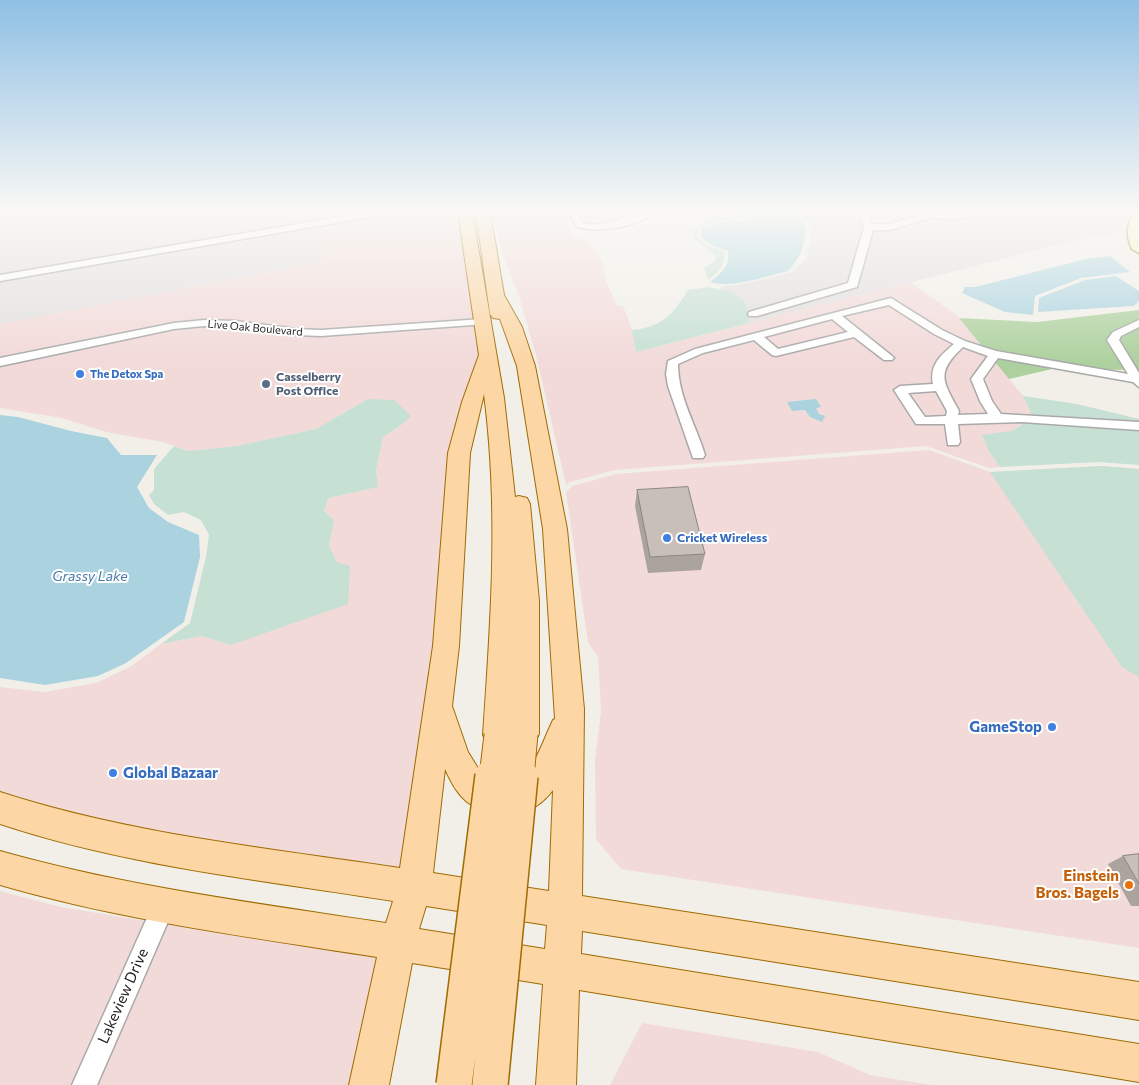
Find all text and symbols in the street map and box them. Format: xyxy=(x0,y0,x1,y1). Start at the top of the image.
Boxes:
street label: Live Oak Boulevard xyxy=(207,317,303,339)
place label: The Detox Spa xyxy=(90,367,163,381)
marker: The Detox Spa xyxy=(74,368,86,380)
place label: Casselberry Post Office xyxy=(276,370,341,398)
marker: Casselberry Post Office xyxy=(260,378,272,390)
place label: Cricket Wireless xyxy=(677,531,767,545)
marker: Cricket Wireless xyxy=(661,532,673,544)
water label: Grassy Lake xyxy=(52,568,128,584)
place label: GameStop xyxy=(969,718,1042,736)
marker: GameStop xyxy=(1046,721,1058,733)
place label: Global Bazaar xyxy=(123,764,218,782)
marker: Global Bazaar xyxy=(107,767,119,779)
place label: Einstein Bros. Bagels xyxy=(1036,867,1119,902)
marker: Einstein Bros. Bagels xyxy=(1123,879,1135,891)
street label: Lakeview Drive xyxy=(94,946,152,1046)

